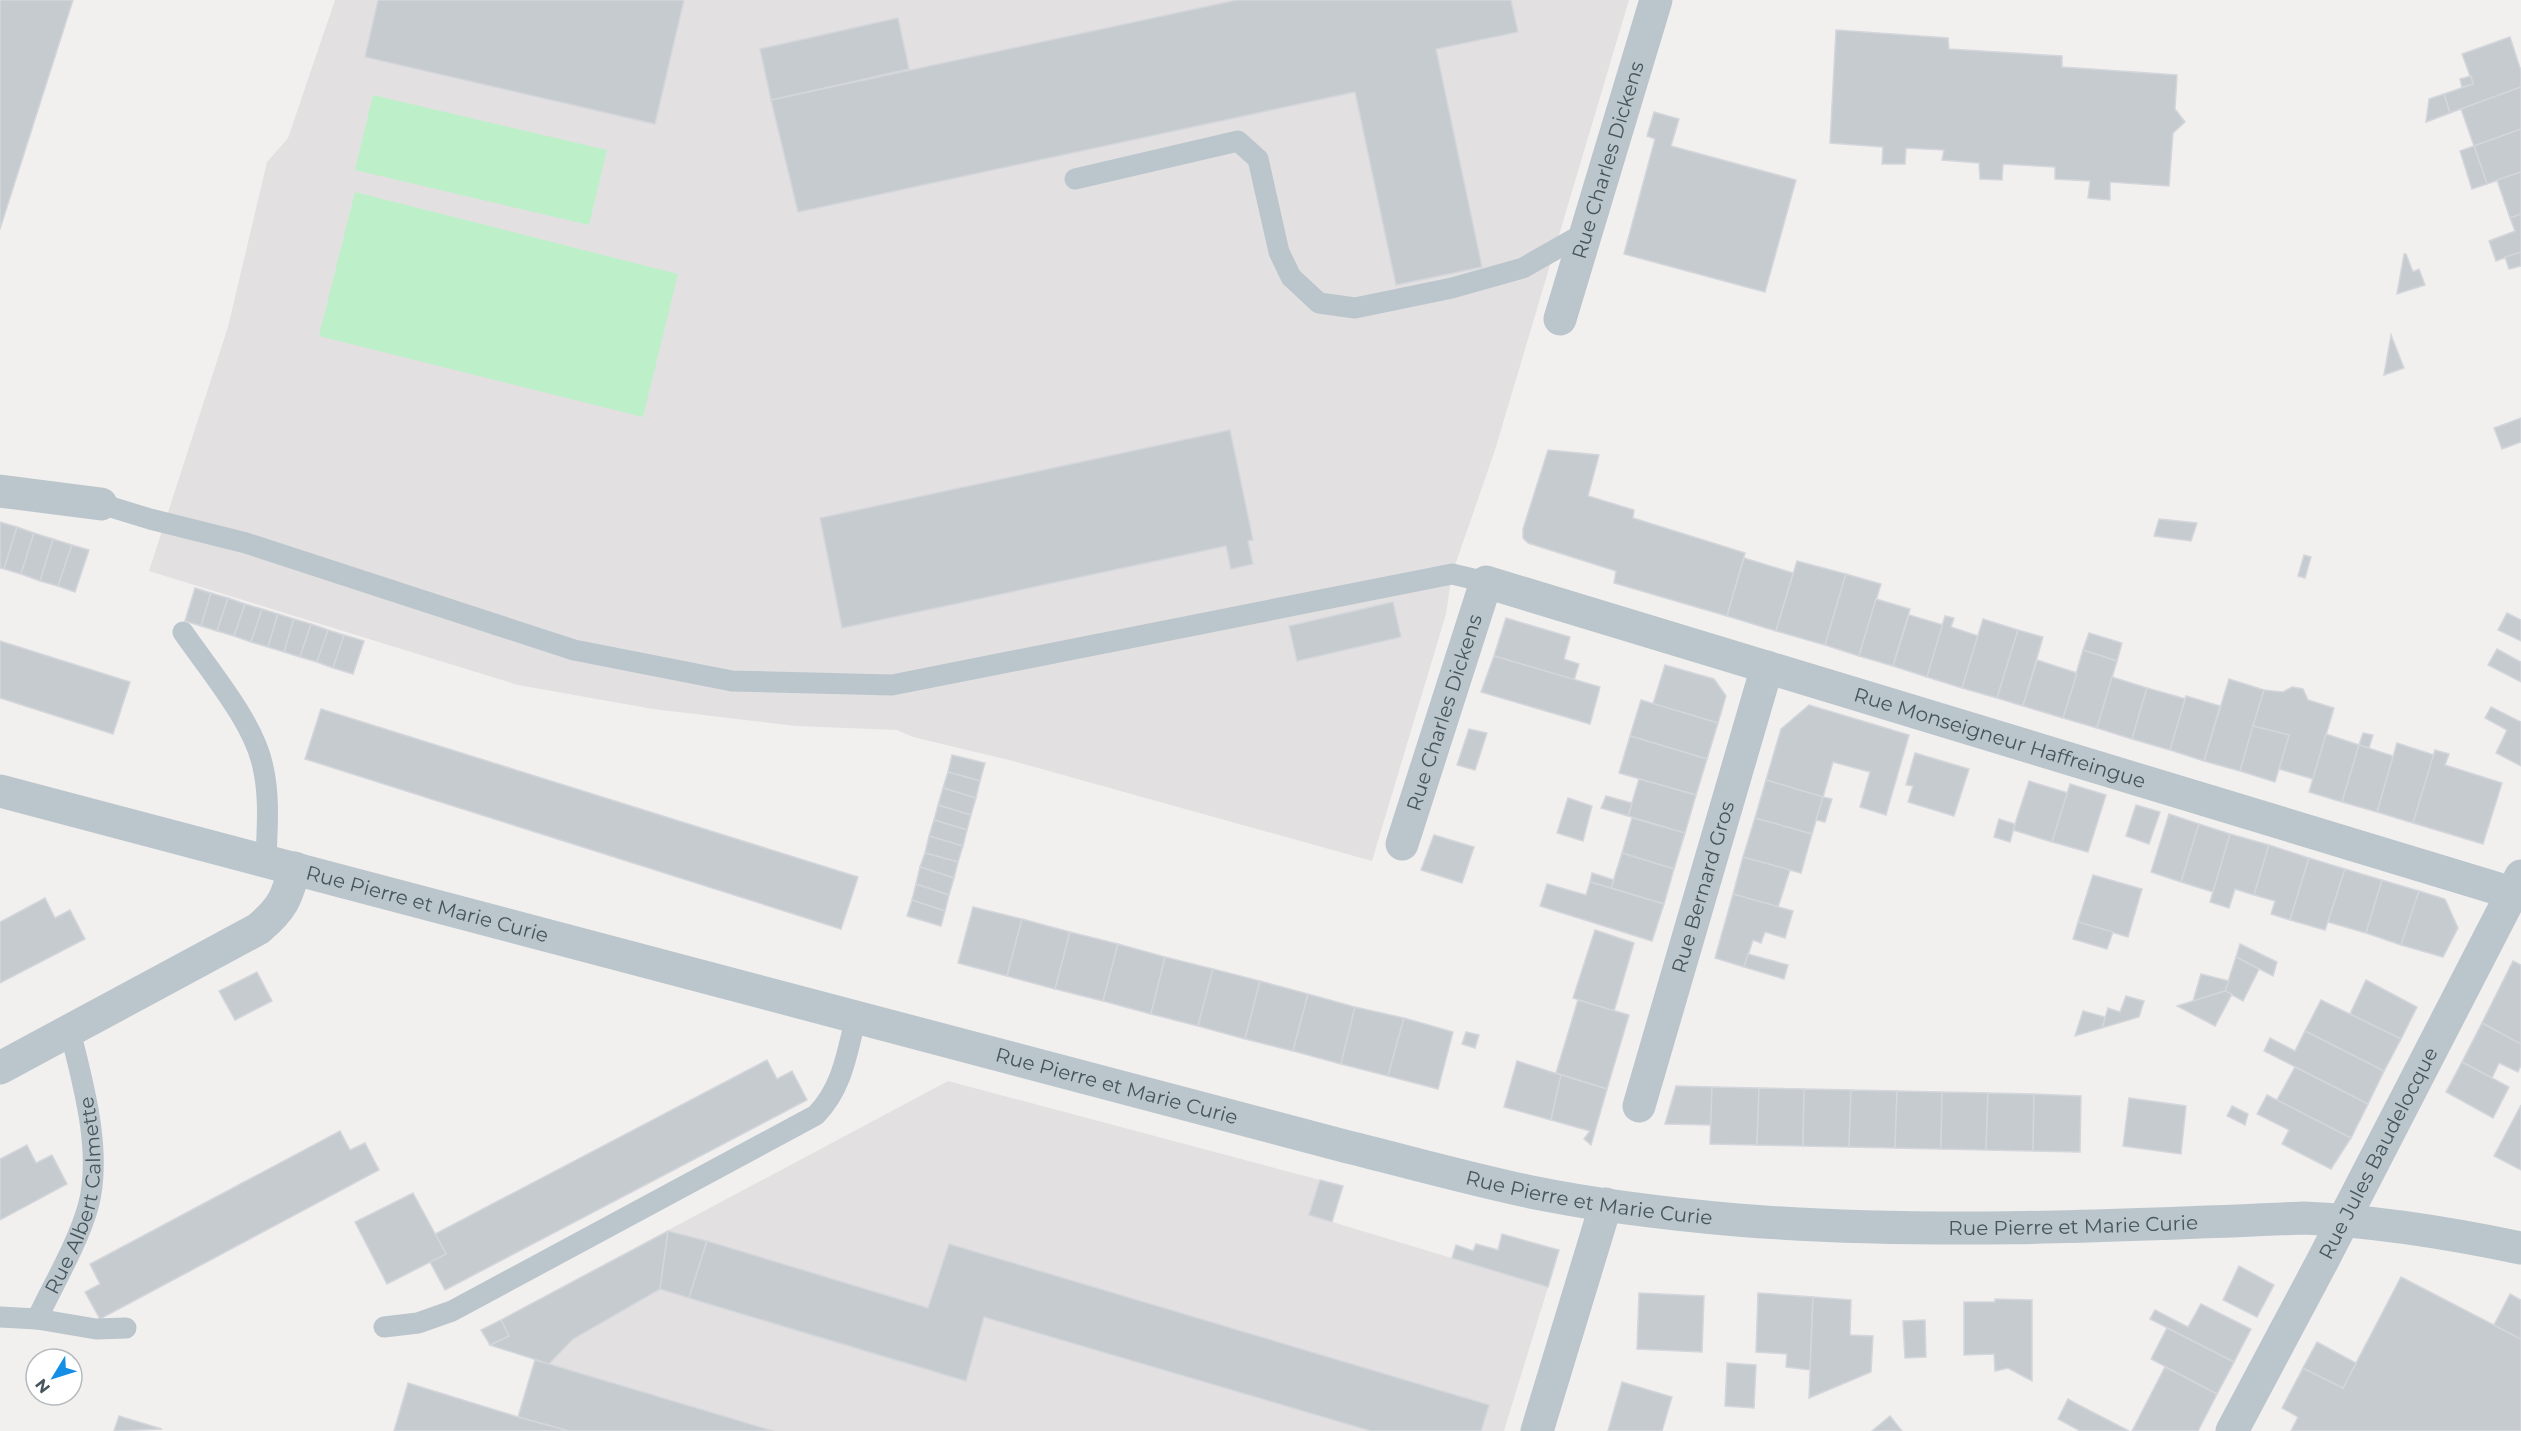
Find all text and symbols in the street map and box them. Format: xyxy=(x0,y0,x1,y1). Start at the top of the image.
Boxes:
street label: Rue Charles Dickens xyxy=(1567,58,1649,262)
street label: Rue Charles Dickens xyxy=(1401,611,1487,814)
street label: Rue Monseigneur Haffreingue xyxy=(1851,682,2148,793)
street label: Rue Bernard Gros xyxy=(1666,798,1739,976)
street label: Rue Pierre et Marie Curie xyxy=(304,860,551,947)
street label: Rue Pierre et Marie Curie xyxy=(993,1042,1241,1129)
street label: Rue Jules Baudelocque xyxy=(2314,1043,2443,1263)
street label: Rue Albert Calmette xyxy=(40,1095,105,1298)
street label: Rue Pierre et Marie Curie xyxy=(1463,1165,1714,1230)
street label: Rue Pierre et Marie Curie xyxy=(1948,1210,2198,1240)
north arrow xyxy=(24,1347,84,1407)
text: N xyxy=(31,1375,54,1397)

